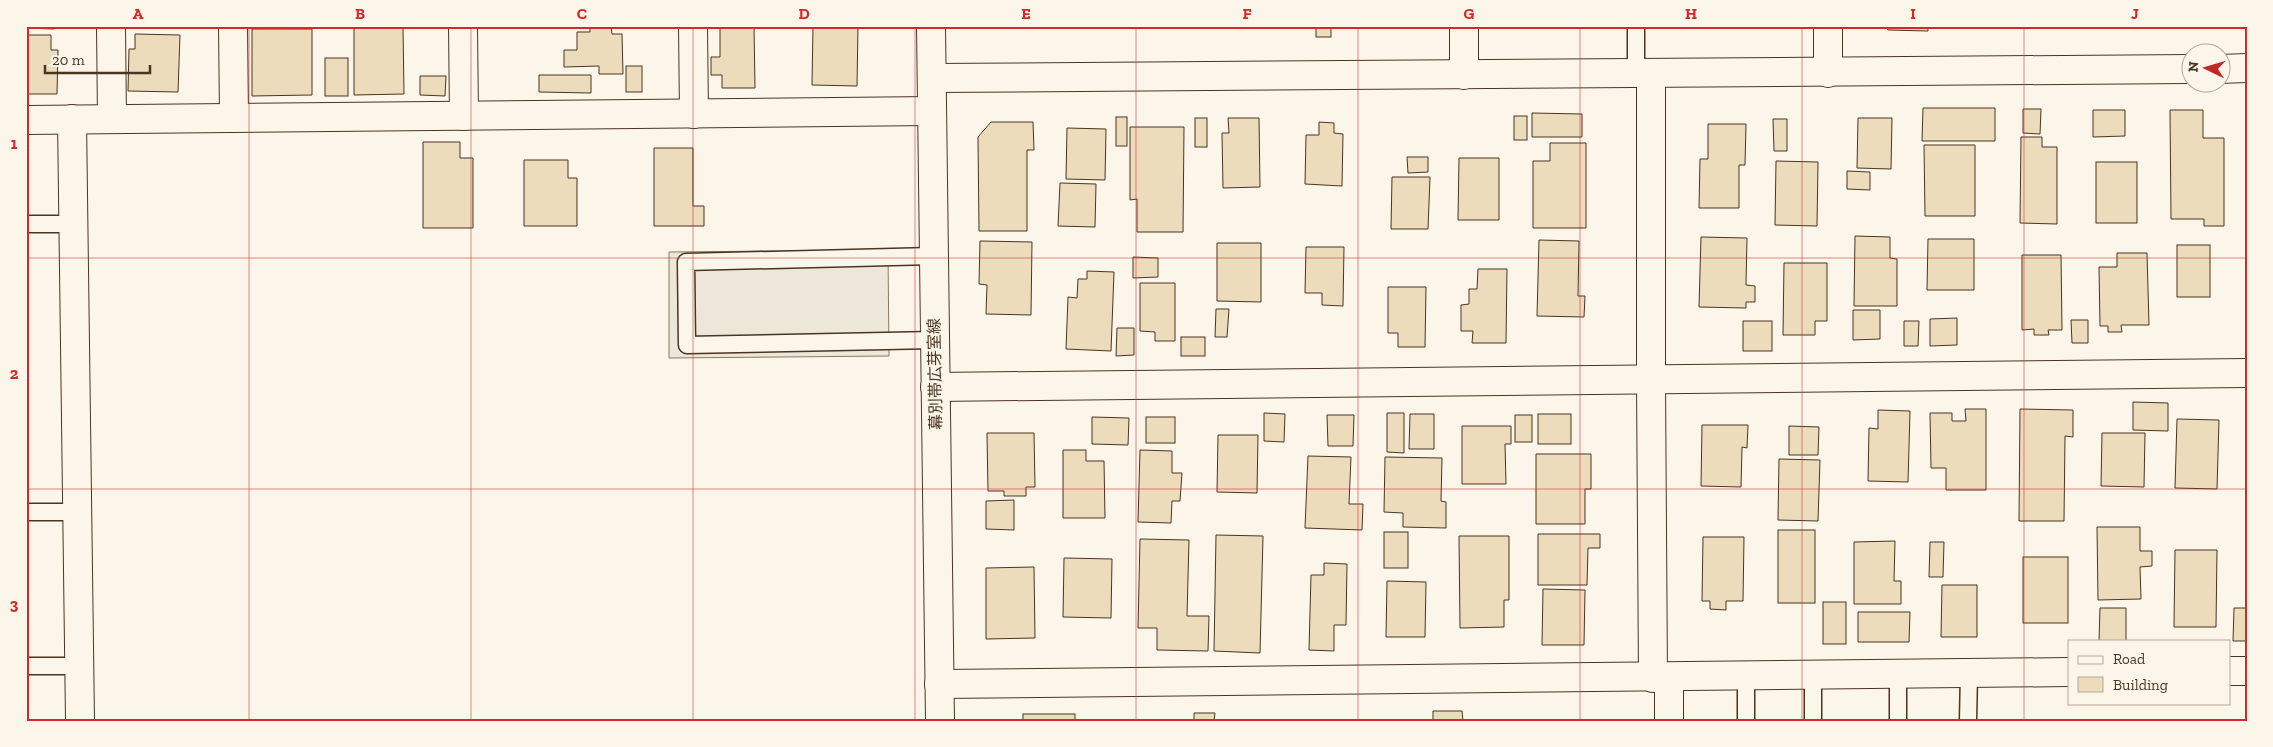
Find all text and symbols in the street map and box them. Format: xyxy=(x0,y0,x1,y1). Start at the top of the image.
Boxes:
text: A xyxy=(133,4,144,23)
text: B xyxy=(355,4,365,23)
text: C xyxy=(577,4,587,23)
text: D xyxy=(798,4,810,23)
text: E xyxy=(1021,4,1031,23)
text: F xyxy=(1242,4,1252,23)
text: G xyxy=(1464,4,1475,23)
text: H xyxy=(1685,4,1697,23)
text: I xyxy=(1910,4,1916,23)
text: J xyxy=(2131,4,2139,23)
scale bar xyxy=(45,42,150,74)
north arrow xyxy=(2180,42,2230,92)
text: 20 m xyxy=(52,51,85,69)
text: N xyxy=(2185,61,2203,73)
text: 1 xyxy=(11,134,18,153)
street label: 幕別帯広芽室線 xyxy=(925,318,945,430)
text: 2 xyxy=(10,364,19,383)
text: 3 xyxy=(10,595,19,614)
legend xyxy=(2068,640,2230,704)
text: Road xyxy=(2113,650,2146,668)
text: Building xyxy=(2113,676,2168,694)

